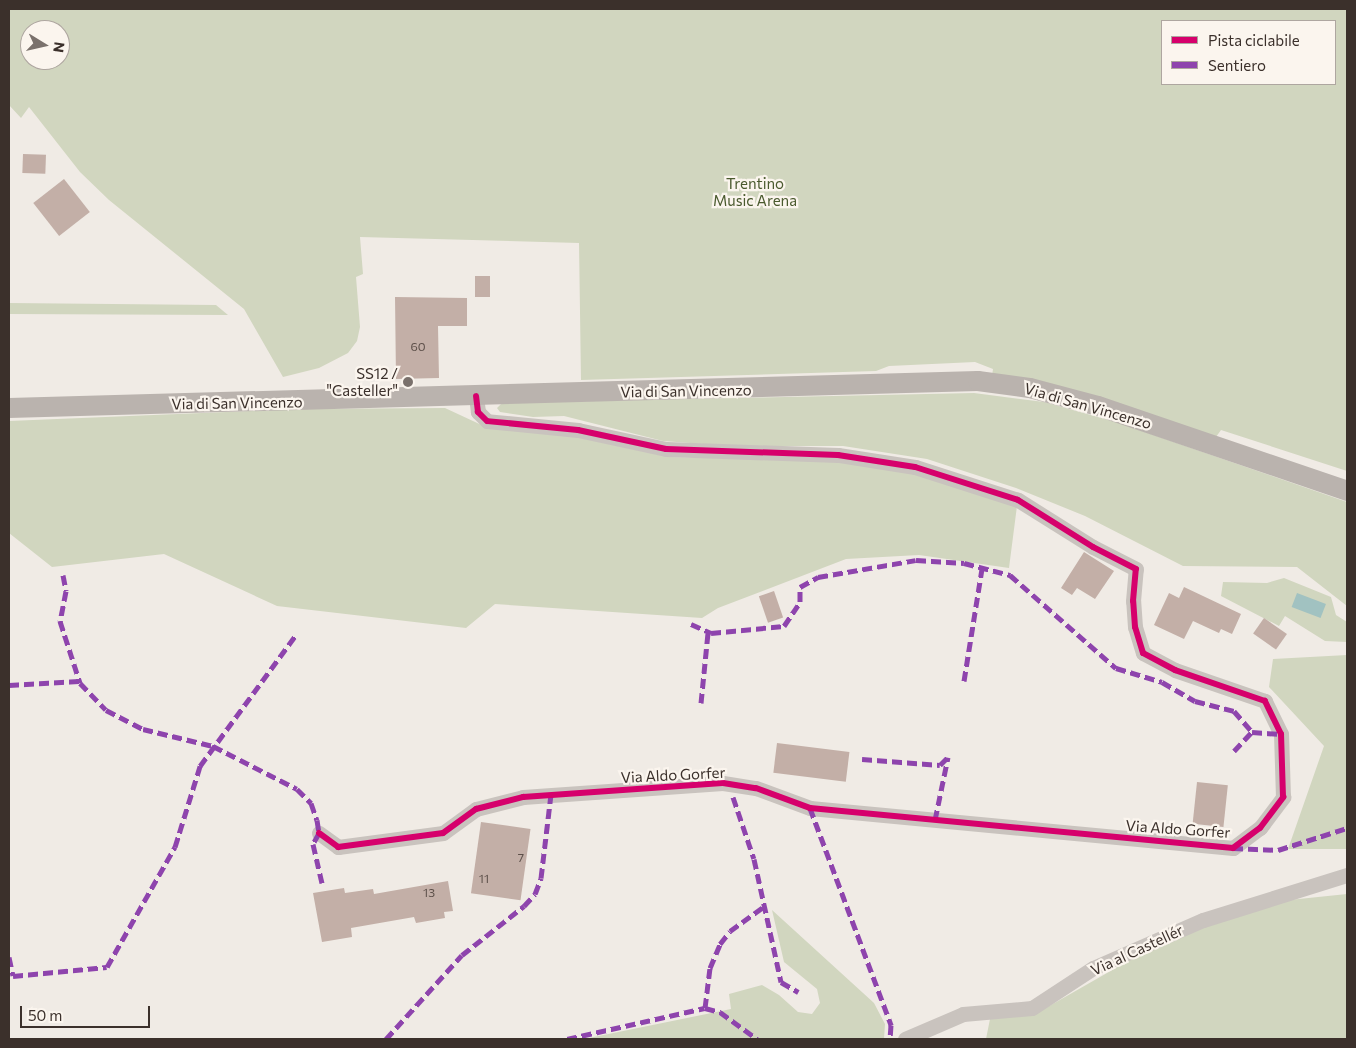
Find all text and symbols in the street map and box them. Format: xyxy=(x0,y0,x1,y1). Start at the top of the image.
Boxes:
north arrow xyxy=(20,20,70,70)
legend xyxy=(1161,20,1336,85)
text: Pista ciclabile xyxy=(1208,31,1300,49)
text: N xyxy=(50,41,69,54)
text: Sentiero xyxy=(1208,56,1266,74)
park label: Trentino Music Arena xyxy=(713,174,797,209)
house number: 60 xyxy=(410,340,426,354)
place label: SS12 / "Casteller" xyxy=(326,364,398,399)
marker: SS12 / "Casteller" xyxy=(402,376,414,388)
street label: Via di San Vincenzo xyxy=(1022,379,1154,433)
street label: Via di San Vincenzo xyxy=(620,381,752,401)
street label: Via di San Vincenzo xyxy=(171,393,303,413)
street label: Via Aldo Gorfer xyxy=(620,763,726,787)
street label: Via Aldo Gorfer xyxy=(1125,816,1231,842)
house number: 7 xyxy=(518,851,524,865)
house number: 11 xyxy=(479,872,489,886)
house number: 13 xyxy=(423,886,435,900)
street label: Via al Castellér xyxy=(1088,921,1186,979)
scale bar xyxy=(22,996,152,1028)
text: 50 m xyxy=(28,1006,62,1024)

